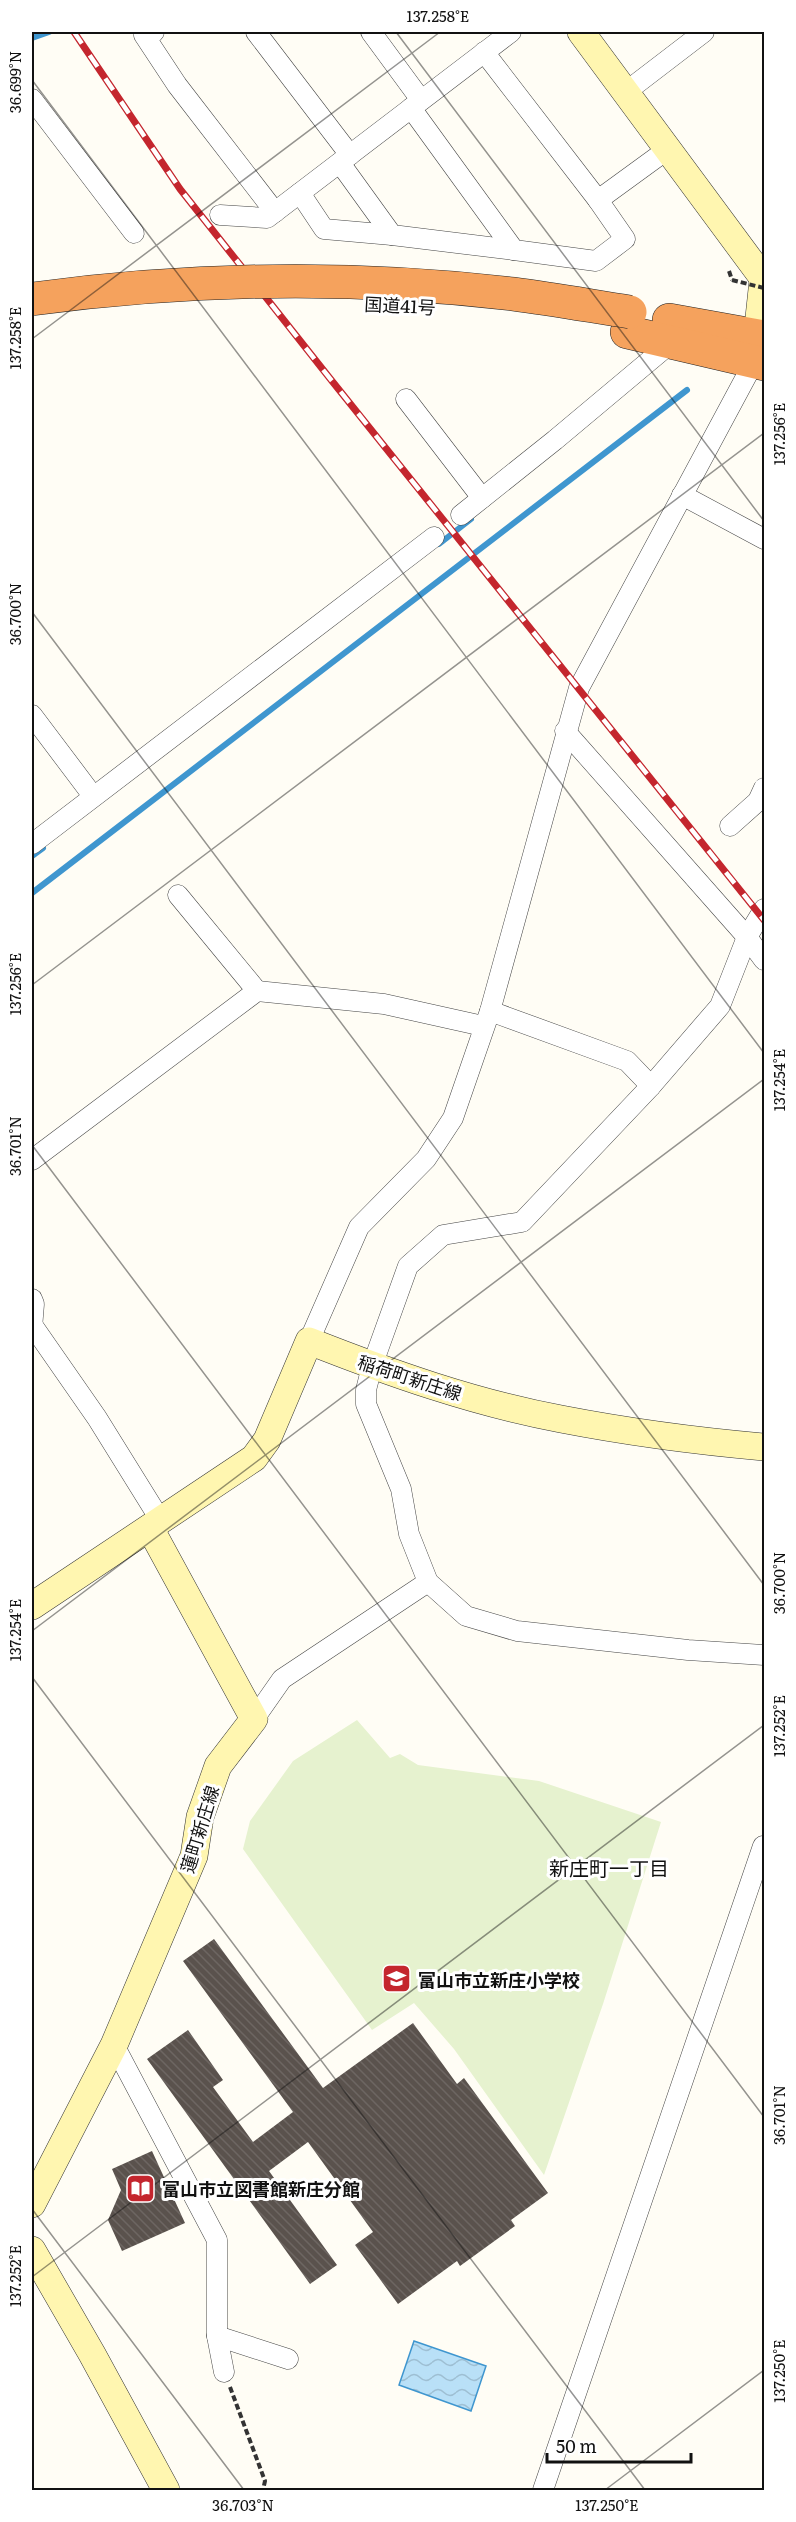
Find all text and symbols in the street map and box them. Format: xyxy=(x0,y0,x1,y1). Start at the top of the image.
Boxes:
text: 137.258°E xyxy=(407,4,469,27)
text: 36.699°N xyxy=(3,51,26,113)
street label: 国道41号 xyxy=(364,290,436,320)
text: 137.258°E xyxy=(3,307,26,369)
text: 137.256°E xyxy=(767,403,790,465)
text: 36.700°N xyxy=(3,583,26,645)
text: 137.256°E xyxy=(3,953,26,1015)
text: 137.254°E xyxy=(767,1049,790,1111)
text: 36.701°N xyxy=(3,1116,26,1176)
street label: 稲荷町新庄線 xyxy=(354,1347,466,1407)
text: 36.700°N xyxy=(767,1552,790,1614)
text: 137.254°E xyxy=(3,1599,26,1661)
text: 137.252°E xyxy=(767,1695,790,1757)
street label: 蓮町新庄線 xyxy=(173,1782,225,1876)
district label: 新庄町一丁目 xyxy=(549,1852,669,1882)
school or university icon: 富山市立新庄小学校 xyxy=(381,1963,413,1995)
place label: 富山市立新庄小学校 xyxy=(418,1966,580,1993)
text: 36.701°N xyxy=(767,2085,790,2145)
library icon: 富山市立図書館新庄分館 xyxy=(125,2172,157,2204)
place label: 富山市立図書館新庄分館 xyxy=(162,2175,360,2202)
text: 137.252°E xyxy=(3,2245,26,2307)
text: 137.250°E xyxy=(767,2339,790,2403)
scale bar xyxy=(547,2426,691,2464)
text: 50 m xyxy=(556,2432,597,2459)
text: 36.703°N xyxy=(212,2493,274,2516)
text: 137.250°E xyxy=(575,2493,639,2516)

